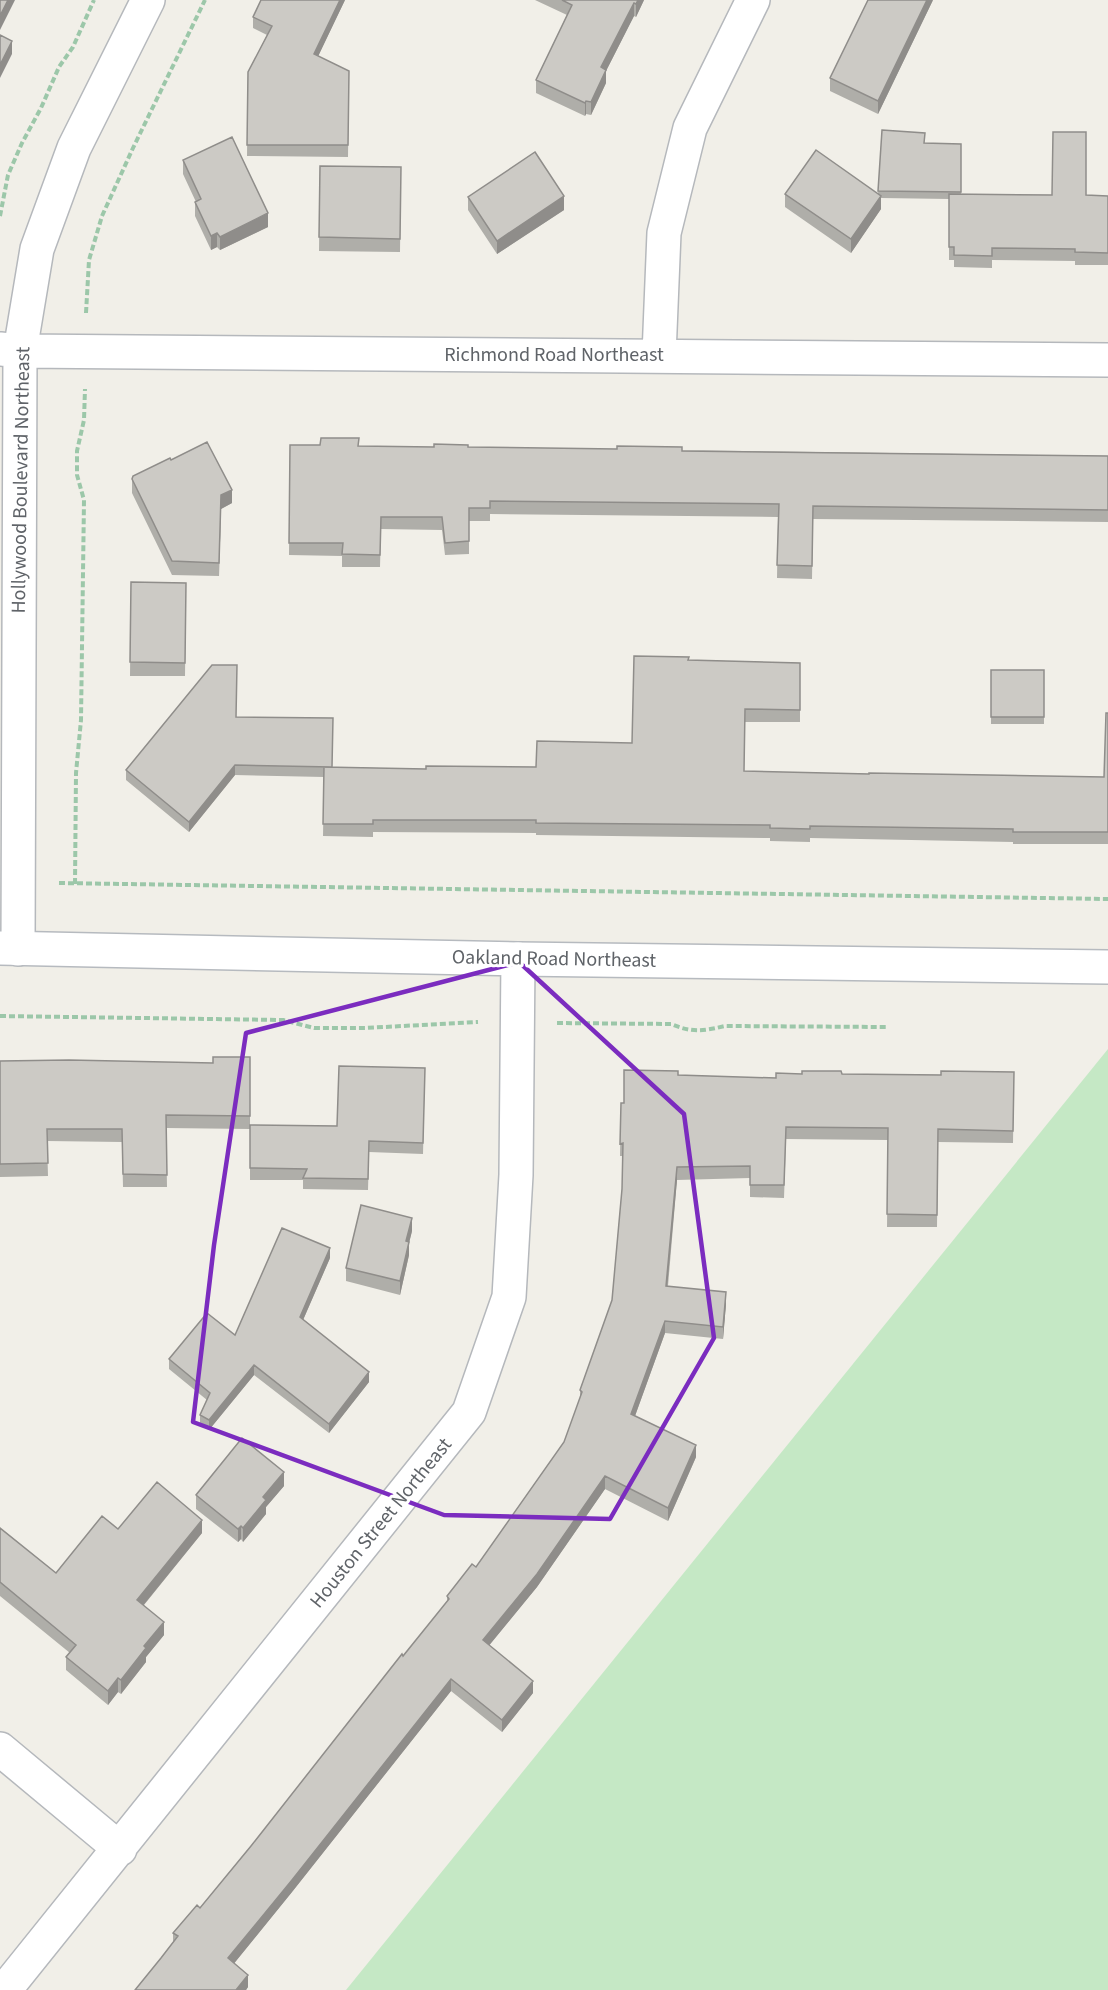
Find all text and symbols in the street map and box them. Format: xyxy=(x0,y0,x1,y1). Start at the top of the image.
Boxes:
street label: Richmond Road Northeast xyxy=(444,341,664,369)
street label: Hollywood Boulevard Northeast xyxy=(5,346,37,614)
street label: Oakland Road Northeast xyxy=(452,943,657,975)
street label: Houston Street Northeast xyxy=(303,1432,459,1614)

